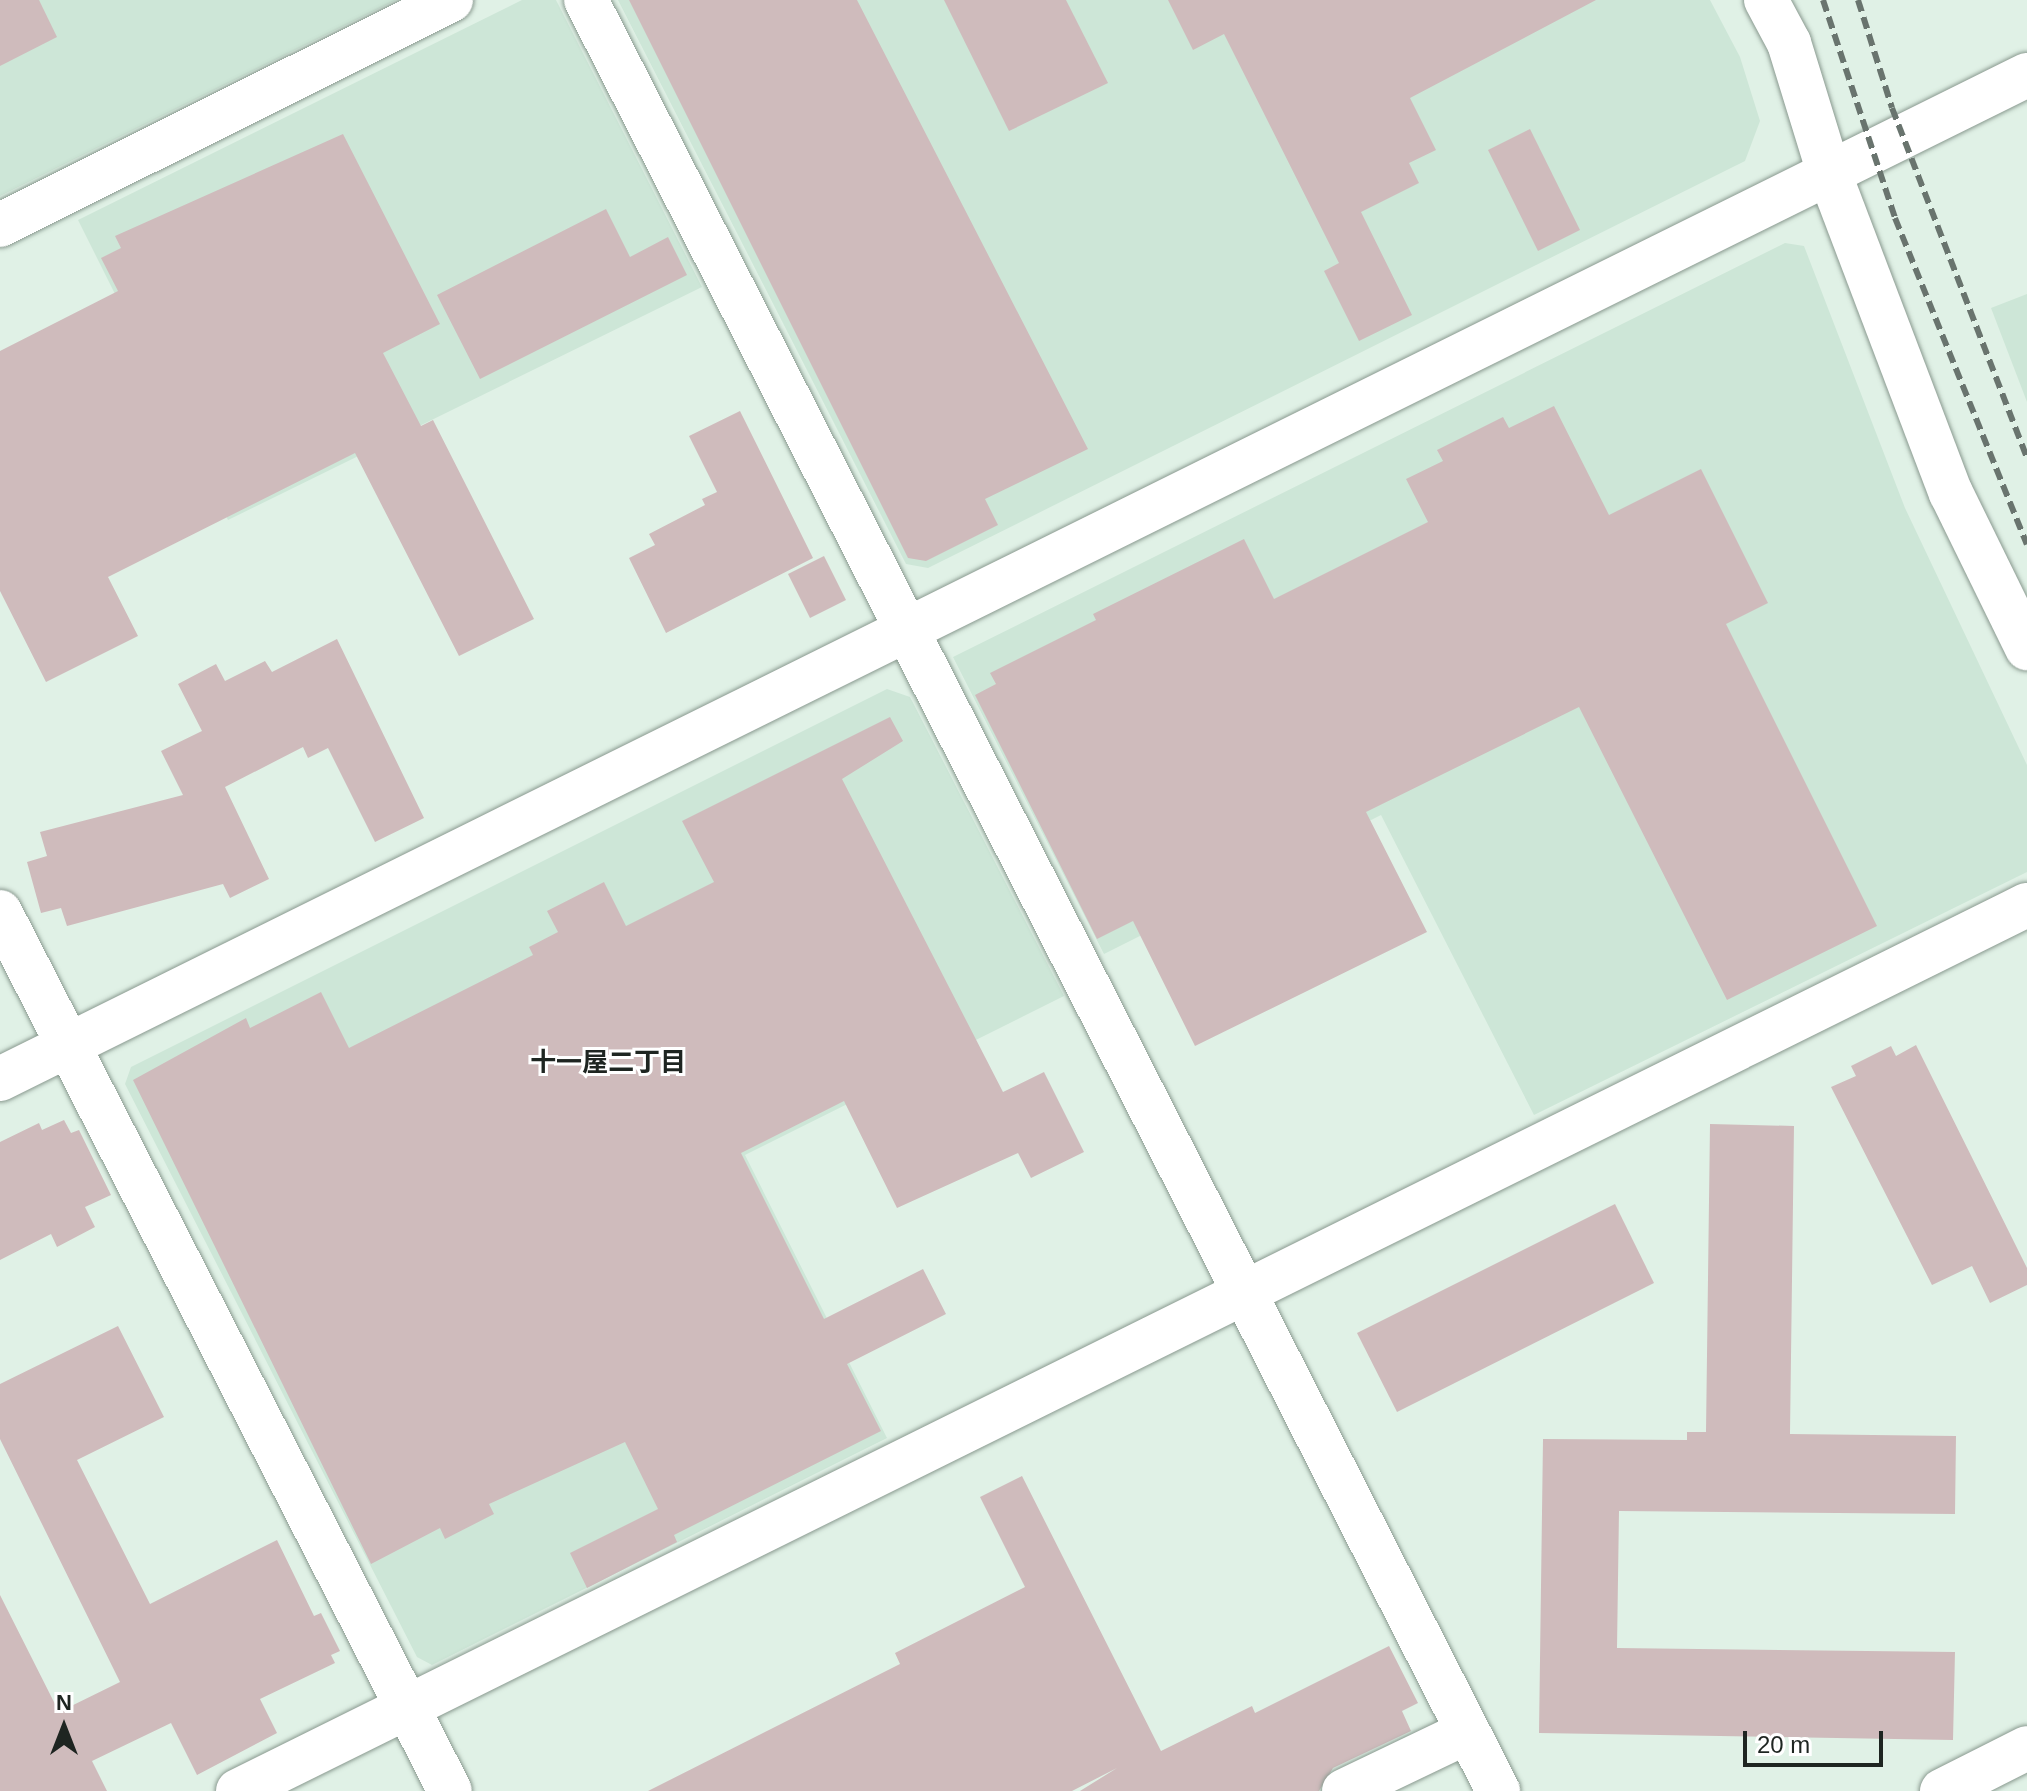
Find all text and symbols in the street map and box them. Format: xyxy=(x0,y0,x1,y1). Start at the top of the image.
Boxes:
district label: 十一屋二丁目 xyxy=(530,1047,686,1079)
north arrow xyxy=(24,1687,104,1767)
text: N xyxy=(56,1690,72,1715)
scale bar xyxy=(1747,1715,1887,1765)
text: 20 m xyxy=(1757,1731,1810,1758)

